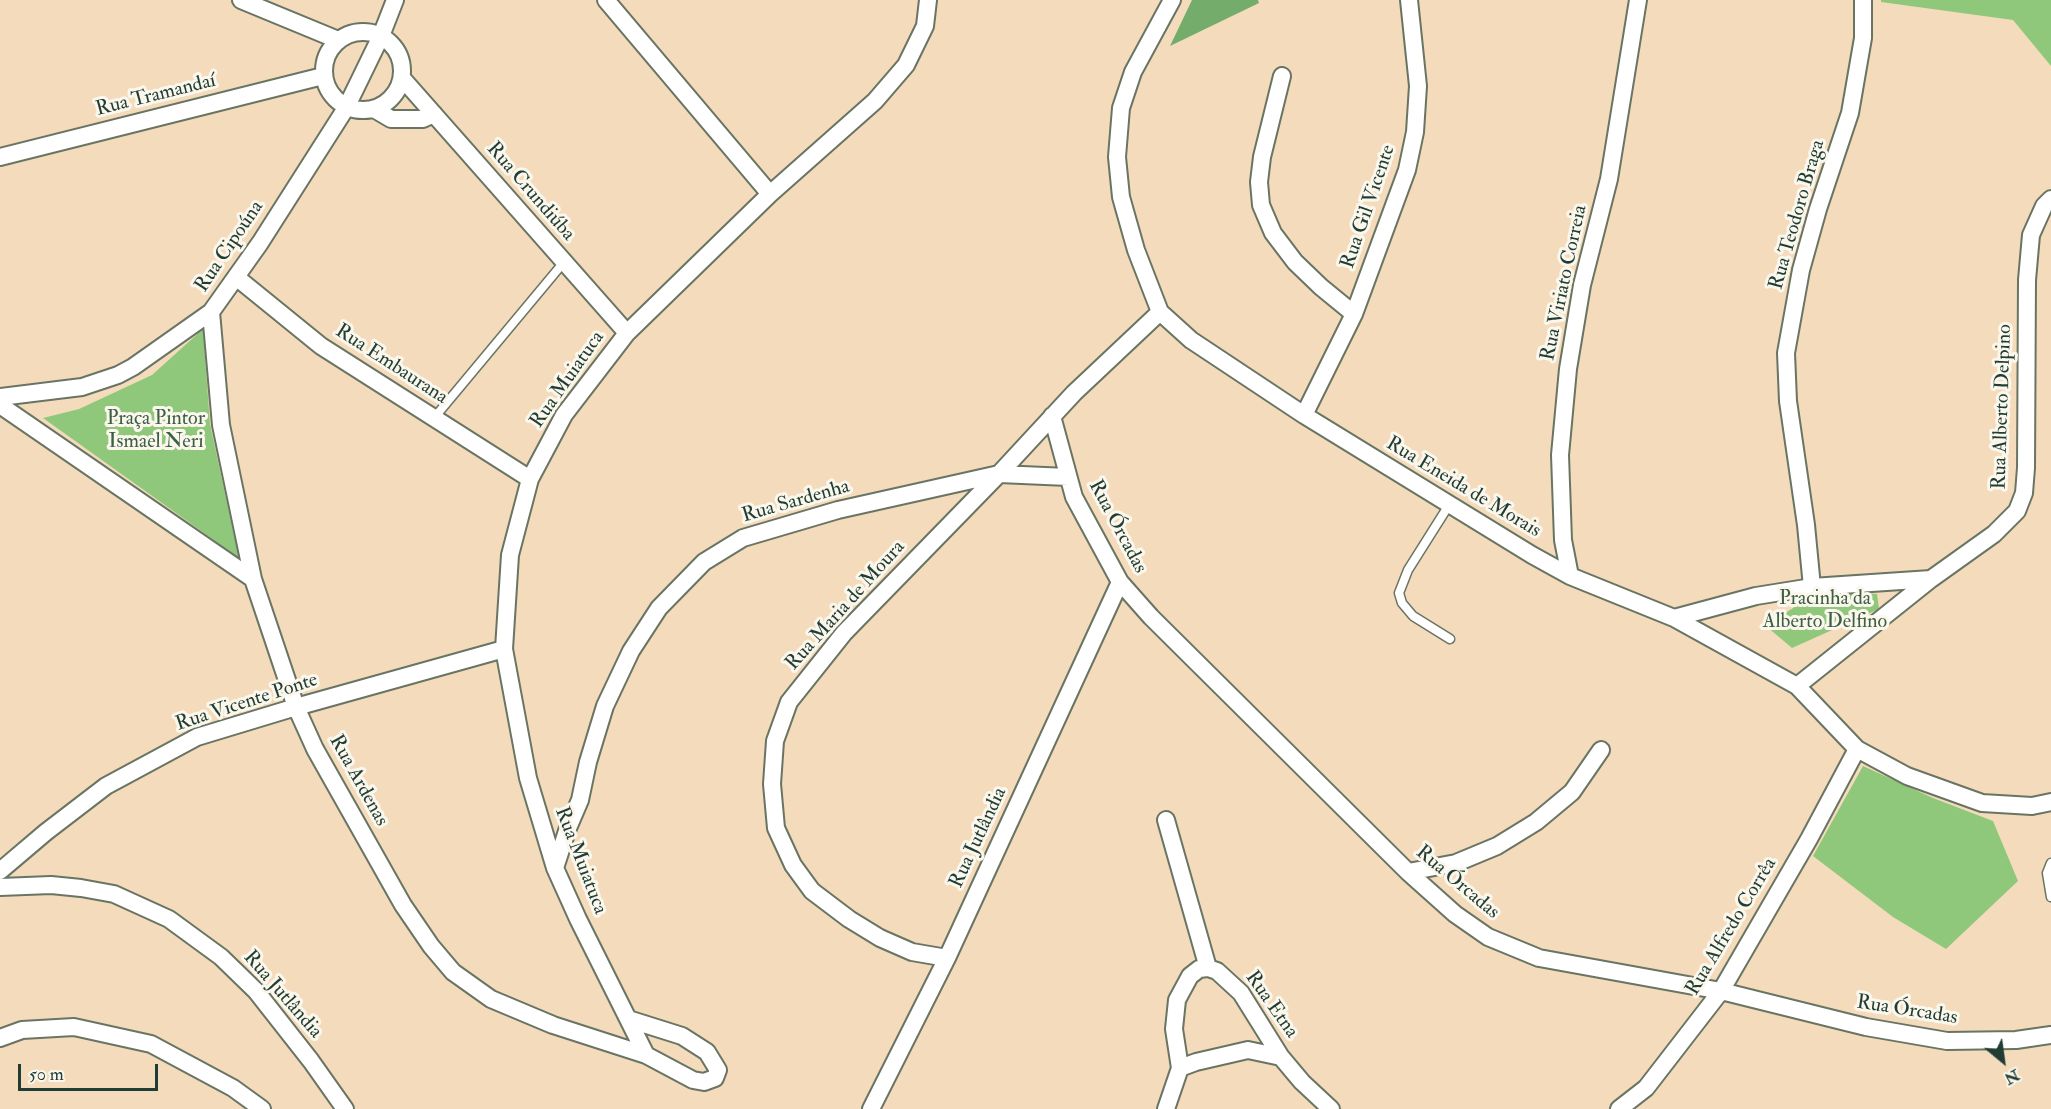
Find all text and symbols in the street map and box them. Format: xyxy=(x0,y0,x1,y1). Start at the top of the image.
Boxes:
street label: Rua Tramandaí xyxy=(94,70,218,122)
street label: Rua Teodoro Braga xyxy=(1765,137,1831,293)
street label: Rua Crundiúba xyxy=(481,138,579,246)
street label: Rua Gil Vicente xyxy=(1337,142,1401,272)
street label: Rua Cipoúna xyxy=(191,197,269,297)
street label: Rua Viriato Correia xyxy=(1537,203,1593,363)
street label: Rua Embaurana xyxy=(330,320,452,410)
street label: Rua Alberto Delpino xyxy=(1988,324,2018,490)
street label: Rua Muiatuca xyxy=(526,327,610,433)
park label: Praça Pintor Ismael Neri xyxy=(107,408,205,455)
street label: Rua Eneida de Morais xyxy=(1381,432,1545,544)
street label: Rua Sardenha xyxy=(739,475,853,529)
street label: Rua Órcadas xyxy=(1083,476,1151,578)
street label: Rua Maria de Moura xyxy=(781,536,911,676)
park label: Pracinha da Alberto Delfino xyxy=(1763,588,1887,635)
street label: Rua Vicente Ponte xyxy=(173,669,321,737)
street label: Rua Ardenas xyxy=(323,731,393,831)
street label: Rua Jutlândia xyxy=(945,784,1013,892)
street label: Rua Muiatuca xyxy=(549,804,611,918)
street label: Rua Órcadas xyxy=(1410,841,1504,925)
street label: Rua Alfredo Corrêa xyxy=(1681,854,1783,1000)
street label: Rua Jutlândia xyxy=(237,946,327,1044)
street label: Rua Etna xyxy=(1239,967,1303,1043)
street label: Rua Órcadas xyxy=(1855,991,1959,1031)
north arrow xyxy=(1973,1031,2033,1091)
scale bar xyxy=(21,1052,160,1090)
text: 50 m xyxy=(29,1063,64,1086)
text: N xyxy=(2001,1065,2023,1089)

